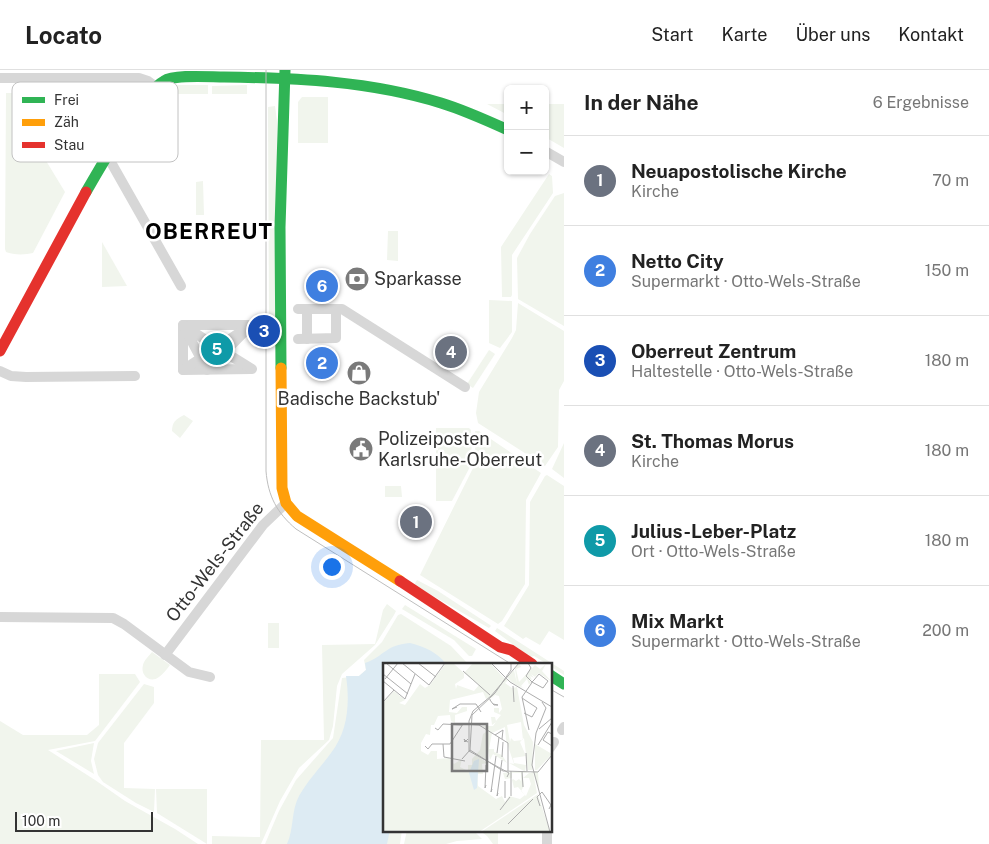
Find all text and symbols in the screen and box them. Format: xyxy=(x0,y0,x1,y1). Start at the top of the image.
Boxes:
text: Locato xyxy=(25,21,102,49)
text: Start xyxy=(651,24,694,45)
text: Karte xyxy=(722,24,767,45)
text: Über uns xyxy=(795,24,870,45)
text: Kontakt xyxy=(898,24,964,45)
legend xyxy=(12,82,178,162)
map controls xyxy=(504,85,549,175)
button: + xyxy=(504,85,549,130)
text: In der Nähe xyxy=(584,90,699,115)
text: Frei xyxy=(54,92,79,108)
text: 6 Ergebnisse xyxy=(873,93,969,112)
text: Zäh xyxy=(54,114,79,130)
button: − xyxy=(504,130,549,175)
text: Stau xyxy=(54,137,84,153)
text: Neuapostolische Kirche xyxy=(631,160,847,182)
text: 1 xyxy=(597,171,603,190)
text: 70 m xyxy=(932,171,969,190)
text: Kirche xyxy=(631,182,679,201)
district label: OBERREUT xyxy=(145,218,273,244)
text: Netto City xyxy=(631,250,724,272)
text: 2 xyxy=(595,261,605,280)
text: 150 m xyxy=(925,261,969,280)
bank icon: Sparkasse xyxy=(344,266,370,292)
pin: 6 xyxy=(306,267,338,305)
place label: Sparkasse xyxy=(374,268,462,289)
text: Supermarkt · Otto-Wels-Straße xyxy=(631,272,861,291)
pin: 3 xyxy=(248,312,280,350)
pin: 5 xyxy=(201,330,233,368)
pin: 4 xyxy=(435,333,467,371)
text: Oberreut Zentrum xyxy=(631,340,796,362)
pin: 2 xyxy=(306,344,338,382)
text: 3 xyxy=(595,351,605,370)
text: 180 m xyxy=(925,351,969,370)
shop icon: Badische Backstub' xyxy=(346,360,372,386)
text: Haltestelle · Otto-Wels-Straße xyxy=(631,362,853,381)
place label: Badische Backstub' xyxy=(278,388,440,409)
place label: Polizeiposten Karlsruhe-Oberreut xyxy=(378,428,542,470)
text: St. Thomas Morus xyxy=(631,430,794,452)
public building icon: Polizeiposten Karlsruhe-Oberreut xyxy=(348,436,374,462)
text: 4 xyxy=(595,441,605,460)
text: 180 m xyxy=(925,441,969,460)
text: Kirche xyxy=(631,452,679,471)
street label: Otto-Wels-Straße xyxy=(161,498,268,626)
pin: 1 xyxy=(400,503,432,541)
text: Julius-Leber-Platz xyxy=(631,520,796,542)
text: 5 xyxy=(595,531,605,550)
text: 180 m xyxy=(925,531,969,550)
text: Ort · Otto-Wels-Straße xyxy=(631,542,796,561)
your location xyxy=(319,554,345,580)
text: Mix Markt xyxy=(631,610,724,632)
text: 6 xyxy=(595,621,605,640)
text: 200 m xyxy=(922,621,969,640)
text: Supermarkt · Otto-Wels-Straße xyxy=(631,632,861,651)
inset map xyxy=(383,663,552,832)
scale bar xyxy=(15,809,152,832)
text: 100 m xyxy=(22,813,60,829)

